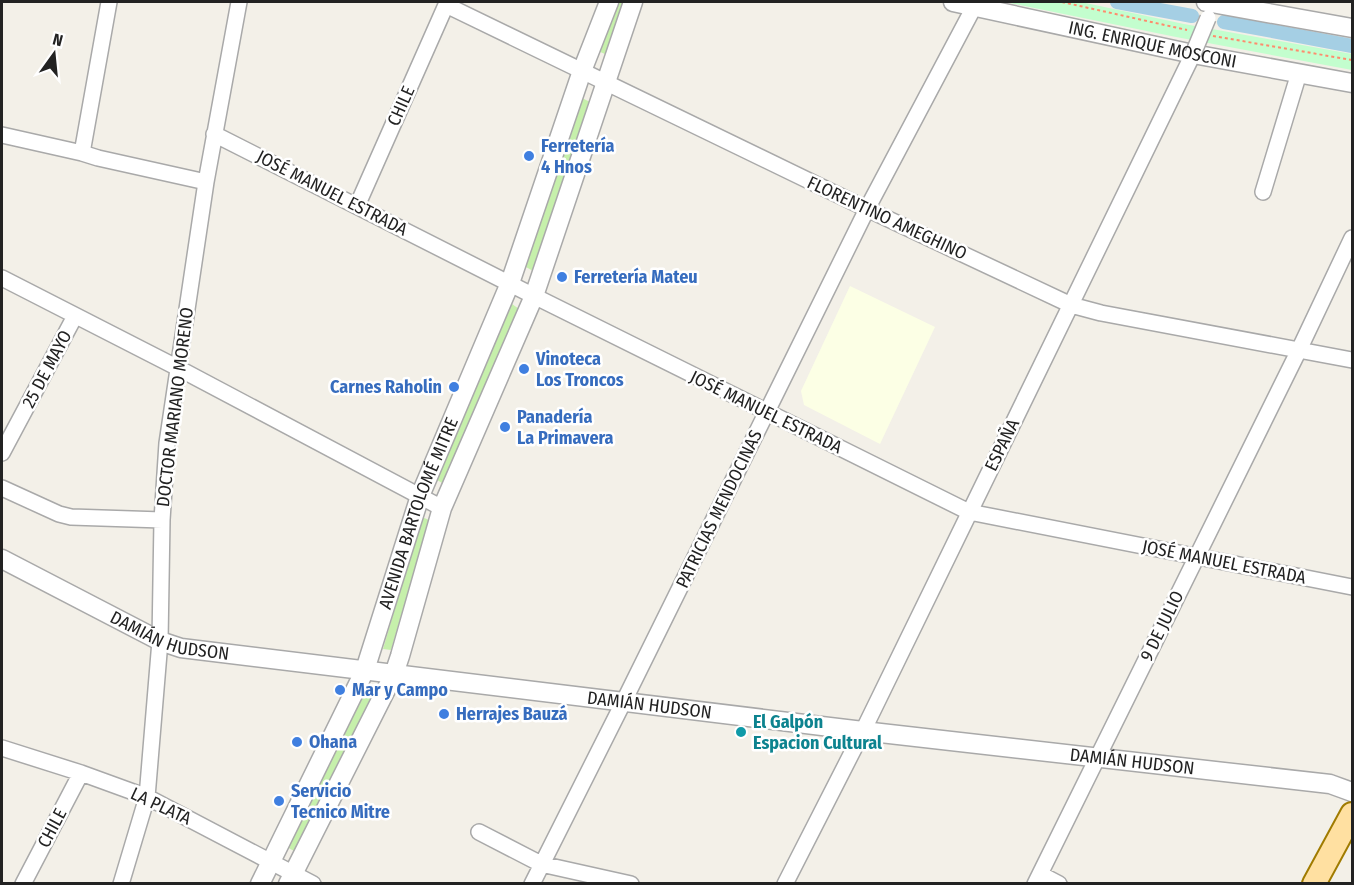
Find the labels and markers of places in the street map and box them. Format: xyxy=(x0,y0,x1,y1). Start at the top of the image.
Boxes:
place label: Ferretería 4 Hnos xyxy=(541,135,615,178)
marker: Ferretería 4 Hnos xyxy=(522,149,536,163)
place label: Ferretería Mateu xyxy=(574,266,698,288)
marker: Ferretería Mateu xyxy=(555,270,569,284)
place label: Vinoteca Los Troncos xyxy=(535,348,624,391)
marker: Vinoteca Los Troncos xyxy=(517,362,531,376)
place label: Carnes Raholin xyxy=(330,376,442,398)
marker: Carnes Raholin xyxy=(447,380,461,394)
place label: Panadería La Primavera xyxy=(517,406,614,449)
marker: Panadería La Primavera xyxy=(498,420,512,434)
place label: Mar y Campo xyxy=(352,679,448,701)
marker: Mar y Campo xyxy=(333,683,347,697)
place label: Herrajes Bauzá xyxy=(456,703,567,725)
marker: Herrajes Bauzá xyxy=(437,707,451,721)
place label: El Galpón Espacion Cultural xyxy=(753,711,882,754)
marker: El Galpón Espacion Cultural xyxy=(734,725,748,739)
place label: Ohana xyxy=(309,731,357,753)
marker: Ohana xyxy=(290,735,304,749)
place label: Servicio Tecnico Mitre xyxy=(291,780,390,823)
marker: Servicio Tecnico Mitre xyxy=(272,794,286,808)

